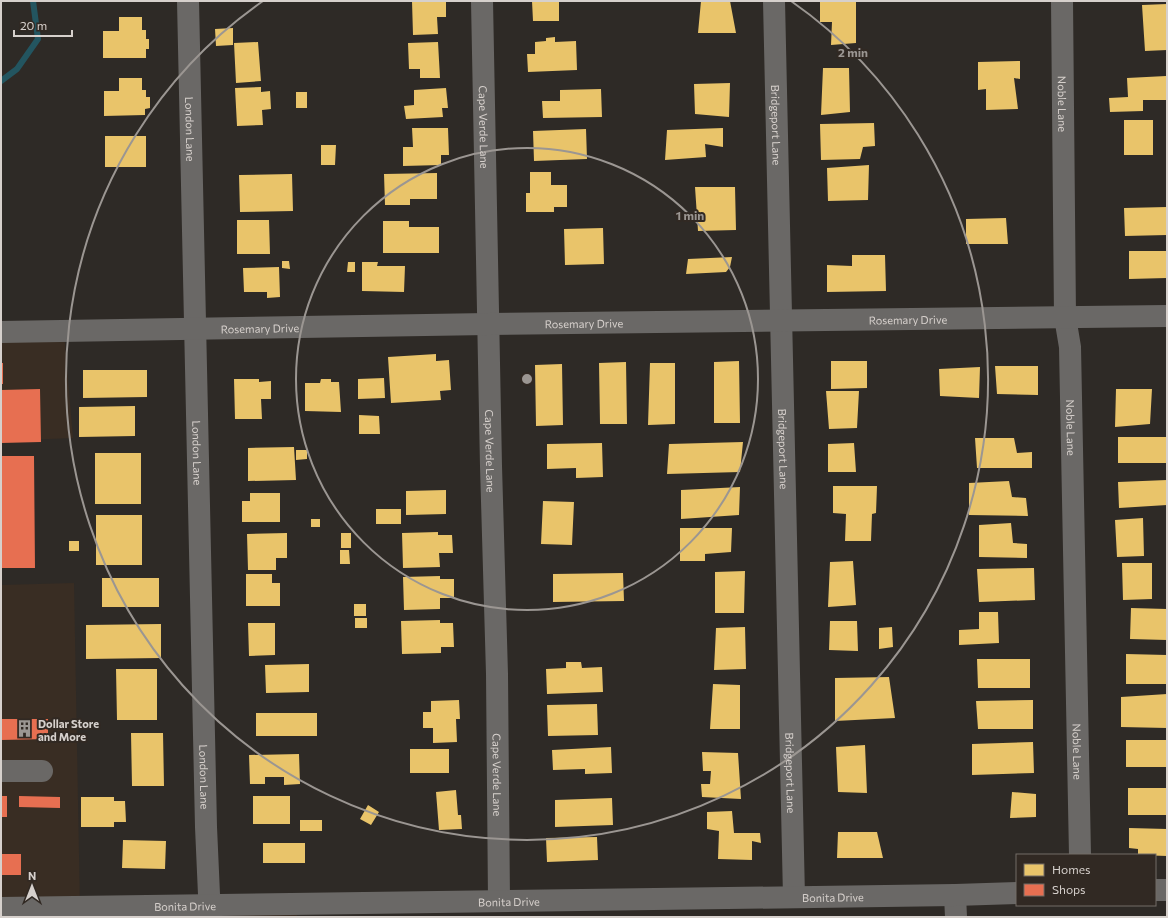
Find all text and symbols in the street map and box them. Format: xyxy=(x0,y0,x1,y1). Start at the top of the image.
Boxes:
scale bar xyxy=(14,12,72,38)
text: 20 m xyxy=(20,18,47,32)
text: 2 min xyxy=(838,45,868,59)
street label: Noble Lane xyxy=(1056,76,1070,132)
street label: Bridgeport Lane xyxy=(769,84,784,166)
street label: Cape Verde Lane xyxy=(477,85,492,169)
street label: London Lane xyxy=(184,96,198,162)
text: 1 min xyxy=(676,208,704,222)
street label: Rosemary Drive xyxy=(869,312,947,326)
street label: Rosemary Drive xyxy=(545,316,623,330)
street label: Rosemary Drive xyxy=(221,321,300,335)
centre of rings xyxy=(520,372,534,386)
street label: Noble Lane xyxy=(1065,399,1079,456)
street label: Bridgeport Lane xyxy=(777,408,791,490)
street label: Cape Verde Lane xyxy=(483,409,498,493)
street label: London Lane xyxy=(191,420,205,486)
place label: Dollar Store and More xyxy=(38,717,99,743)
building icon: Dollar Store and More xyxy=(15,719,35,739)
street label: Noble Lane xyxy=(1071,723,1085,780)
street label: Bridgeport Lane xyxy=(784,732,799,813)
street label: Cape Verde Lane xyxy=(491,733,505,817)
street label: London Lane xyxy=(198,744,212,810)
legend xyxy=(1016,854,1156,906)
text: Homes xyxy=(1052,862,1090,876)
north arrow xyxy=(12,866,52,906)
text: N xyxy=(28,869,36,882)
text: Shops xyxy=(1052,882,1086,896)
street label: Bonita Drive xyxy=(802,890,864,904)
street label: Bonita Drive xyxy=(478,894,540,908)
street label: Bonita Drive xyxy=(154,899,216,912)

